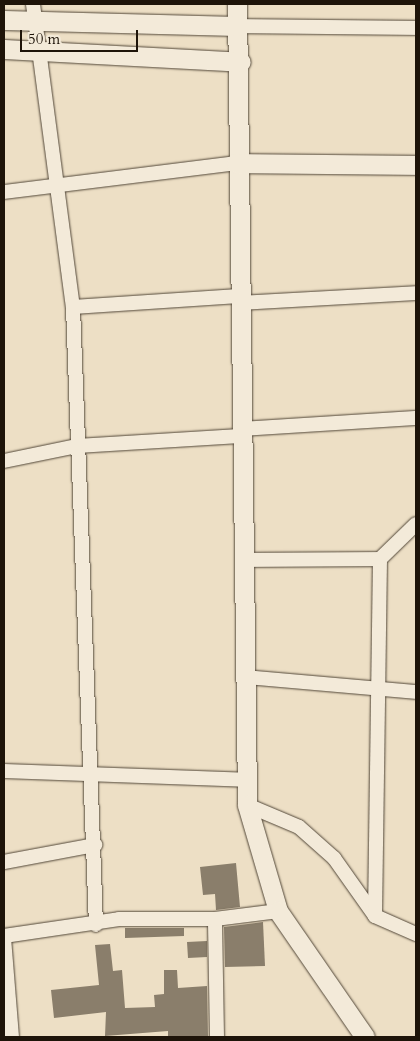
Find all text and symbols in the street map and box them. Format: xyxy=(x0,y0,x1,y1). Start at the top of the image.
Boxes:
scale bar xyxy=(22,20,140,52)
text: 50 m xyxy=(28,29,60,49)

